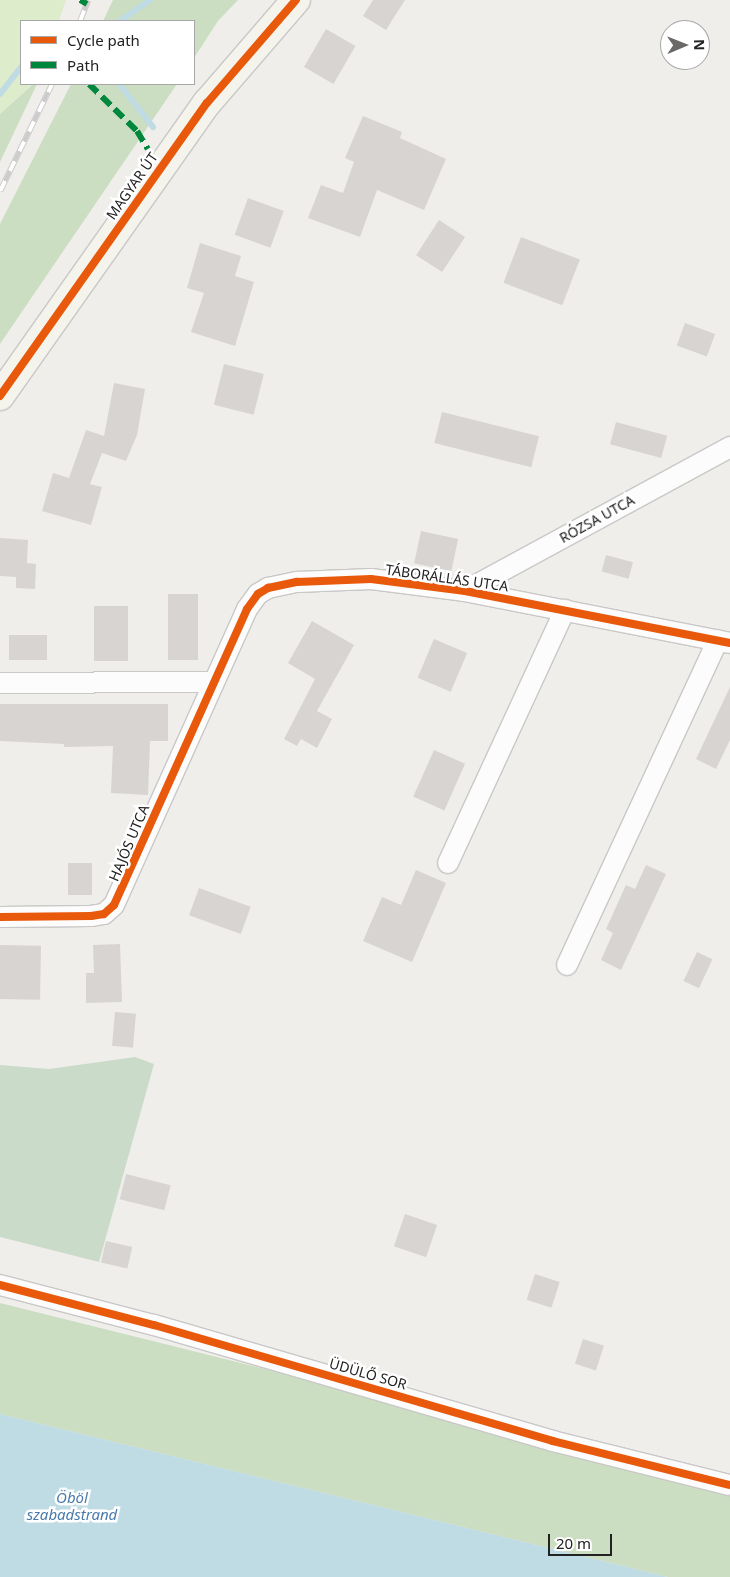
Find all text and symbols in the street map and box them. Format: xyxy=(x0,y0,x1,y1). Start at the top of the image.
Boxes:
legend xyxy=(20,20,195,85)
north arrow xyxy=(660,20,710,70)
text: Cycle path xyxy=(67,30,140,50)
text: N xyxy=(690,39,709,51)
text: Path xyxy=(67,55,99,75)
street label: MAGYAR ÚT xyxy=(103,149,161,223)
street label: RÓZSA UTCA xyxy=(556,491,638,547)
street label: TÁBORÁLLÁS UTCA xyxy=(384,561,510,595)
street label: HAJÓS UTCA xyxy=(105,802,153,884)
street label: ÜDÜLŐ SOR xyxy=(327,1355,409,1393)
water label: Öböl szabadstrand xyxy=(27,1488,117,1523)
scale bar xyxy=(550,1524,614,1556)
text: 20 m xyxy=(556,1533,591,1553)

